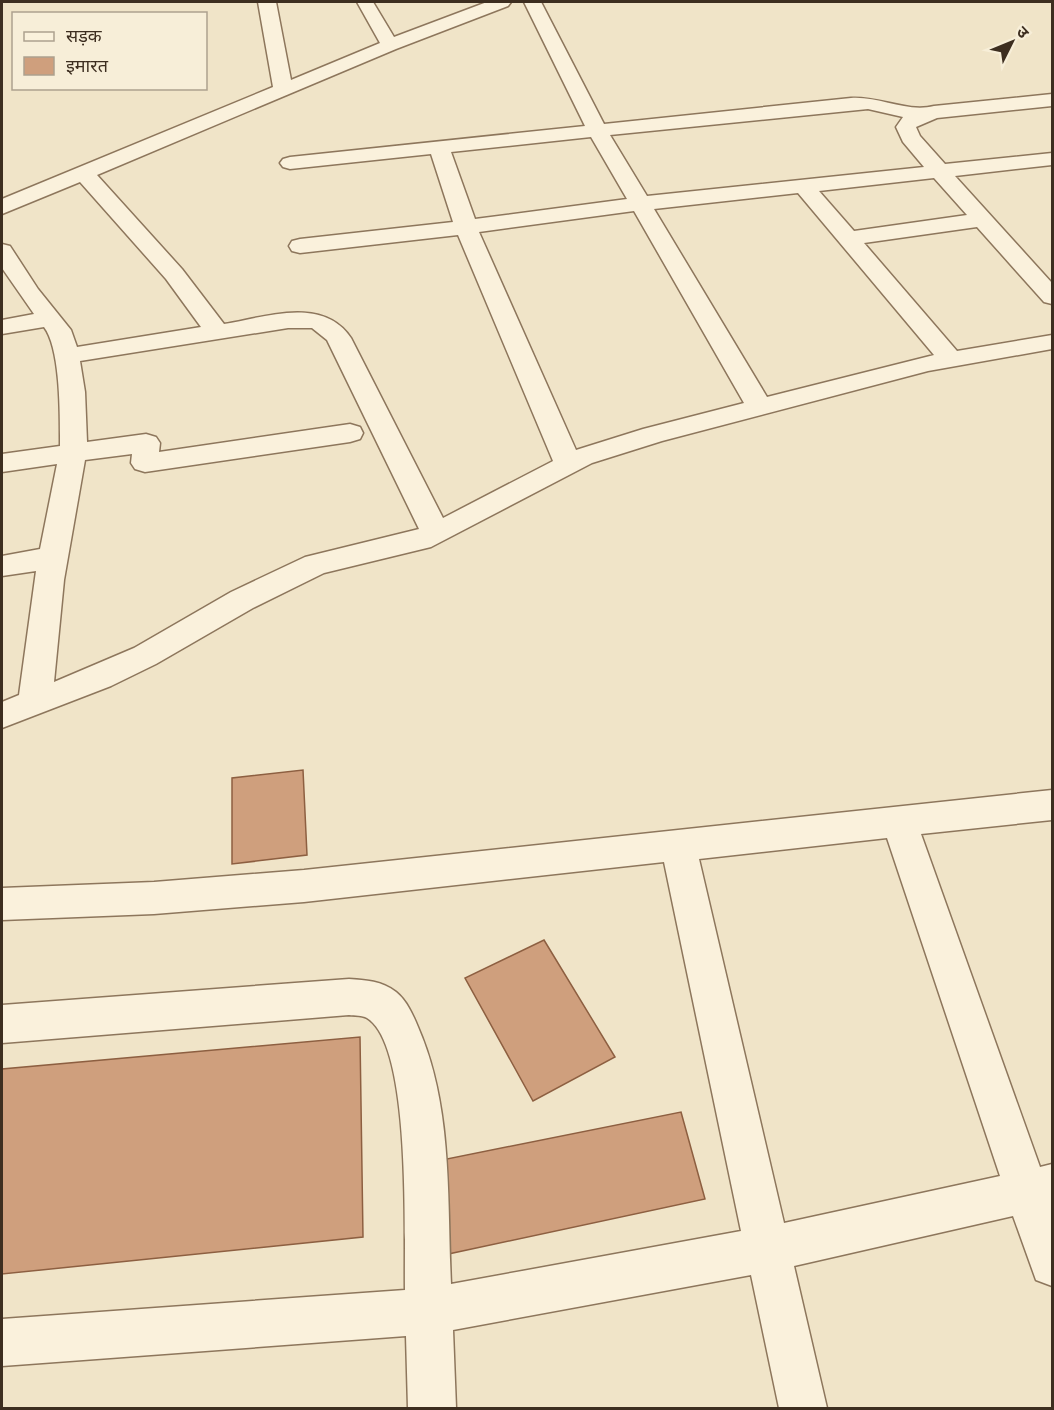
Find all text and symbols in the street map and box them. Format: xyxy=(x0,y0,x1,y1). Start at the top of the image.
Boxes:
legend xyxy=(12,12,207,90)
north arrow xyxy=(982,12,1042,72)
text: उ xyxy=(1012,22,1034,42)
text: सड़क xyxy=(66,25,103,47)
text: इमारत xyxy=(66,55,109,77)

